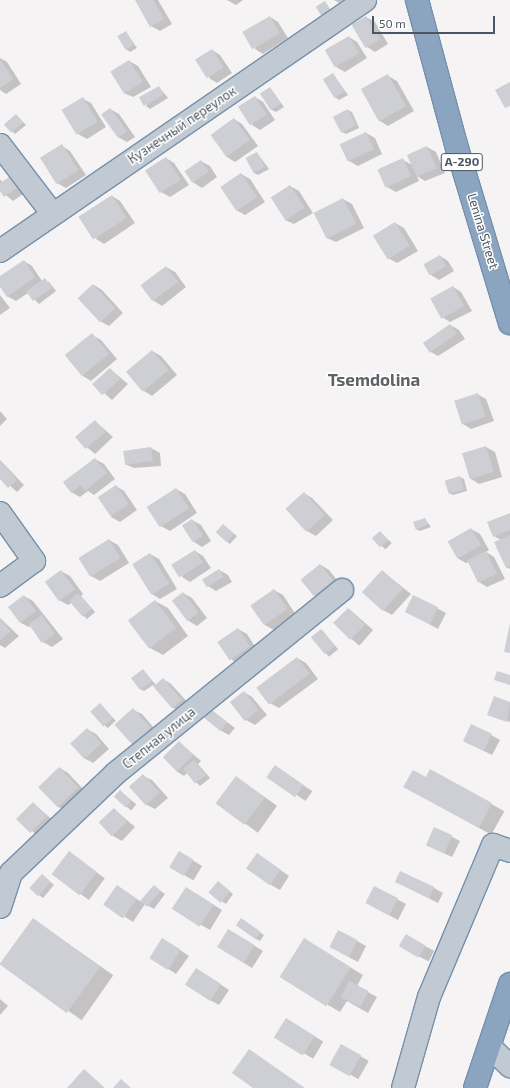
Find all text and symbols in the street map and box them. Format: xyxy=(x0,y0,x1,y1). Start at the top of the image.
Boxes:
scale bar xyxy=(374,8,497,34)
text: 50 m xyxy=(379,16,406,30)
street label: Кузнечный переулок xyxy=(125,83,239,167)
road number: А-290 xyxy=(440,152,484,172)
street label: Lenina Street xyxy=(464,191,502,271)
district label: Tsemdolina xyxy=(328,370,420,390)
street label: Степная улица xyxy=(119,704,199,772)

